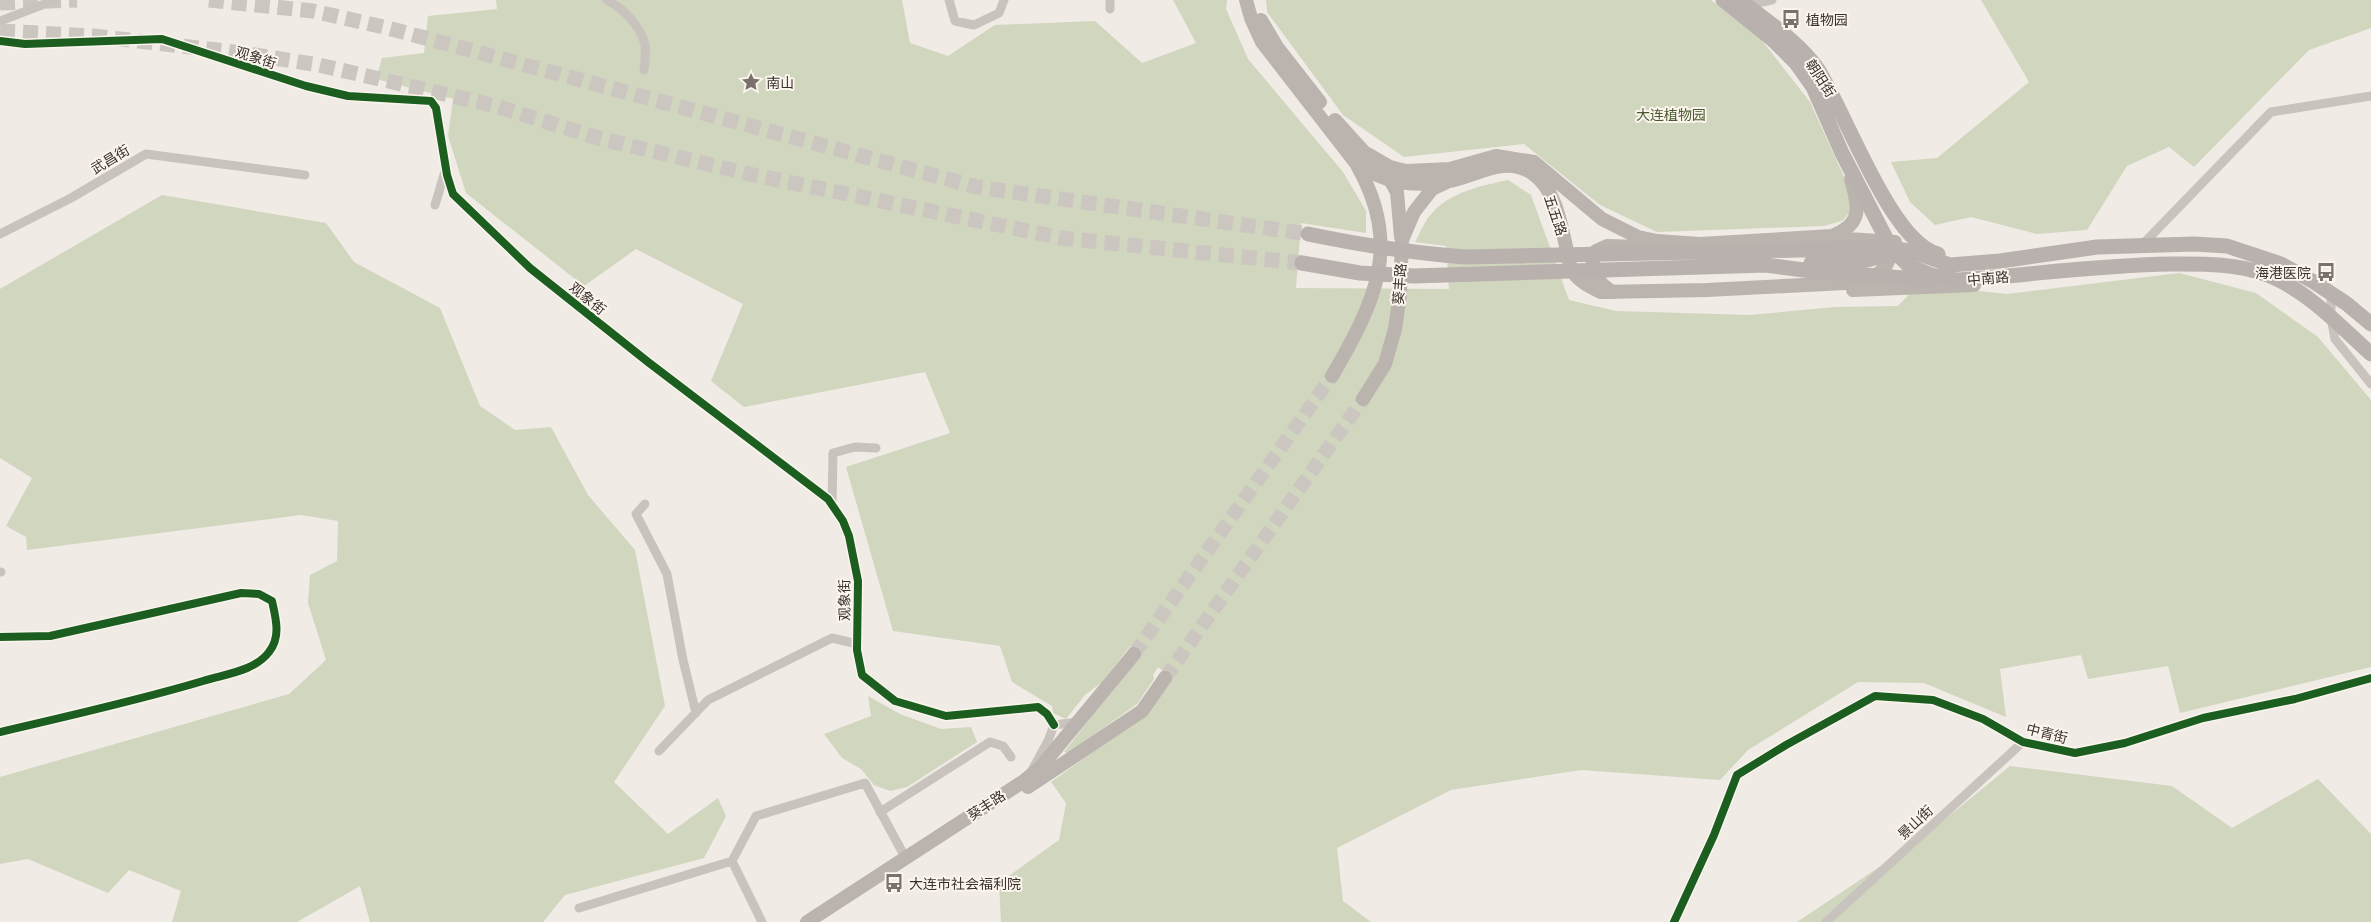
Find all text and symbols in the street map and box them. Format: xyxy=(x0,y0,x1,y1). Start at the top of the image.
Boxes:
bus stop icon: 植物园 xyxy=(1780,8,1802,30)
place label: 植物园 xyxy=(1806,11,1848,28)
street label: 观象街 xyxy=(233,42,279,72)
street label: 朝阳街 xyxy=(1802,56,1840,100)
place icon: 南山 xyxy=(740,71,762,93)
place label: 南山 xyxy=(766,74,794,91)
park label: 大连植物园 xyxy=(1636,106,1706,123)
street label: 武昌街 xyxy=(88,141,132,177)
street label: 五五路 xyxy=(1541,192,1571,238)
bus stop icon: 海港医院 xyxy=(2315,261,2337,283)
street label: 葵丰路 xyxy=(1389,262,1409,306)
place label: 海港医院 xyxy=(2255,264,2311,281)
street label: 中南路 xyxy=(1966,268,2010,288)
street label: 观象街 xyxy=(566,278,610,318)
street label: 观象街 xyxy=(835,579,853,621)
street label: 中青街 xyxy=(2025,720,2069,746)
street label: 葵丰路 xyxy=(964,786,1008,824)
street label: 景山街 xyxy=(1894,801,1936,843)
bus stop icon: 大连市社会福利院 xyxy=(883,872,905,894)
place label: 大连市社会福利院 xyxy=(909,875,1021,892)

